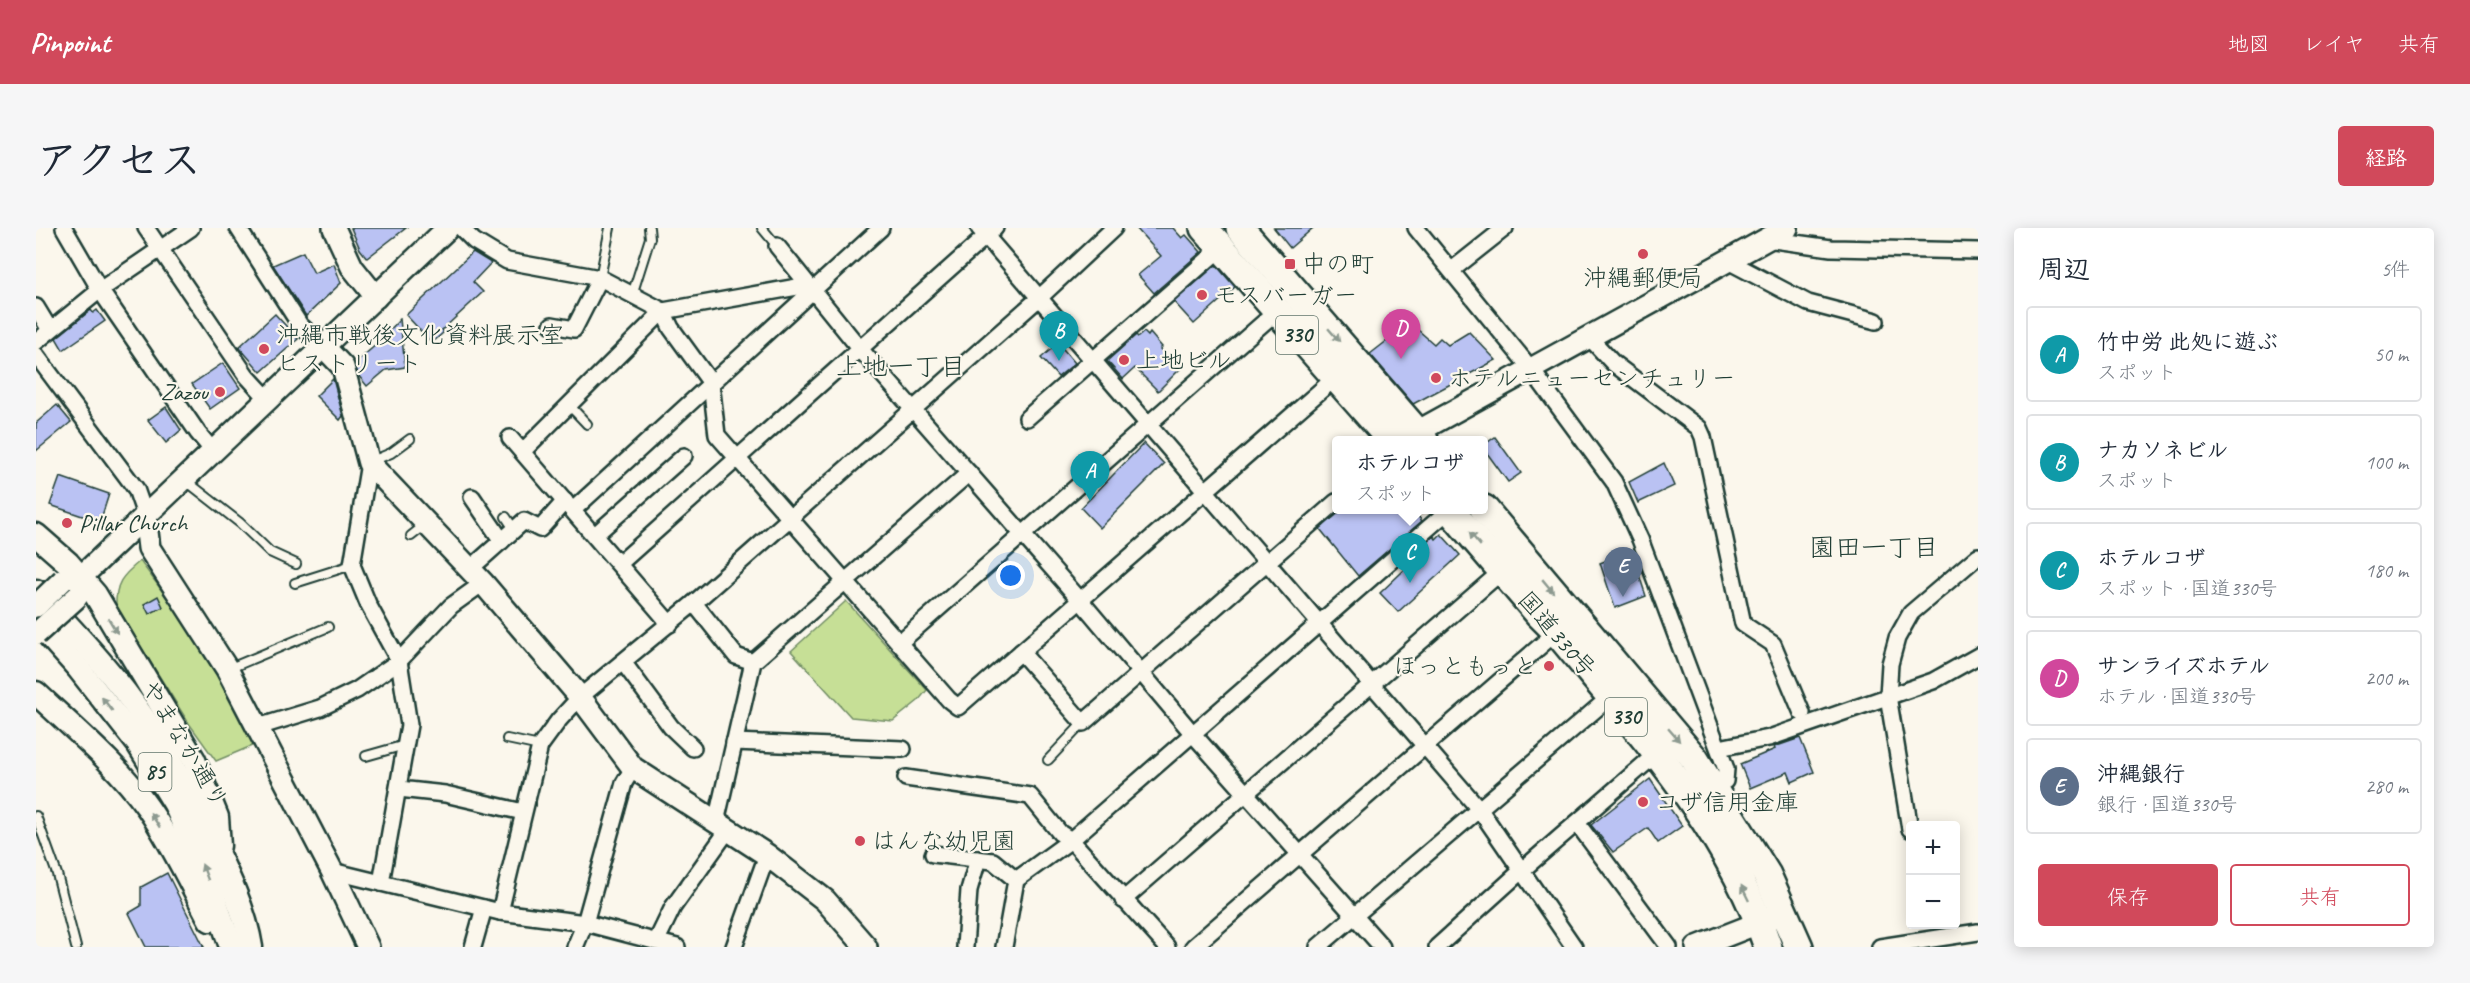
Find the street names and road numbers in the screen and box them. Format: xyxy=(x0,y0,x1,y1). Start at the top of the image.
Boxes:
road number: 330 xyxy=(1276,316,1318,354)
street label: 国道330号 xyxy=(1511,585,1603,683)
street label: やまなか通り xyxy=(135,675,235,813)
road number: 330 xyxy=(1605,698,1647,736)
road number: 85 xyxy=(138,753,172,791)

